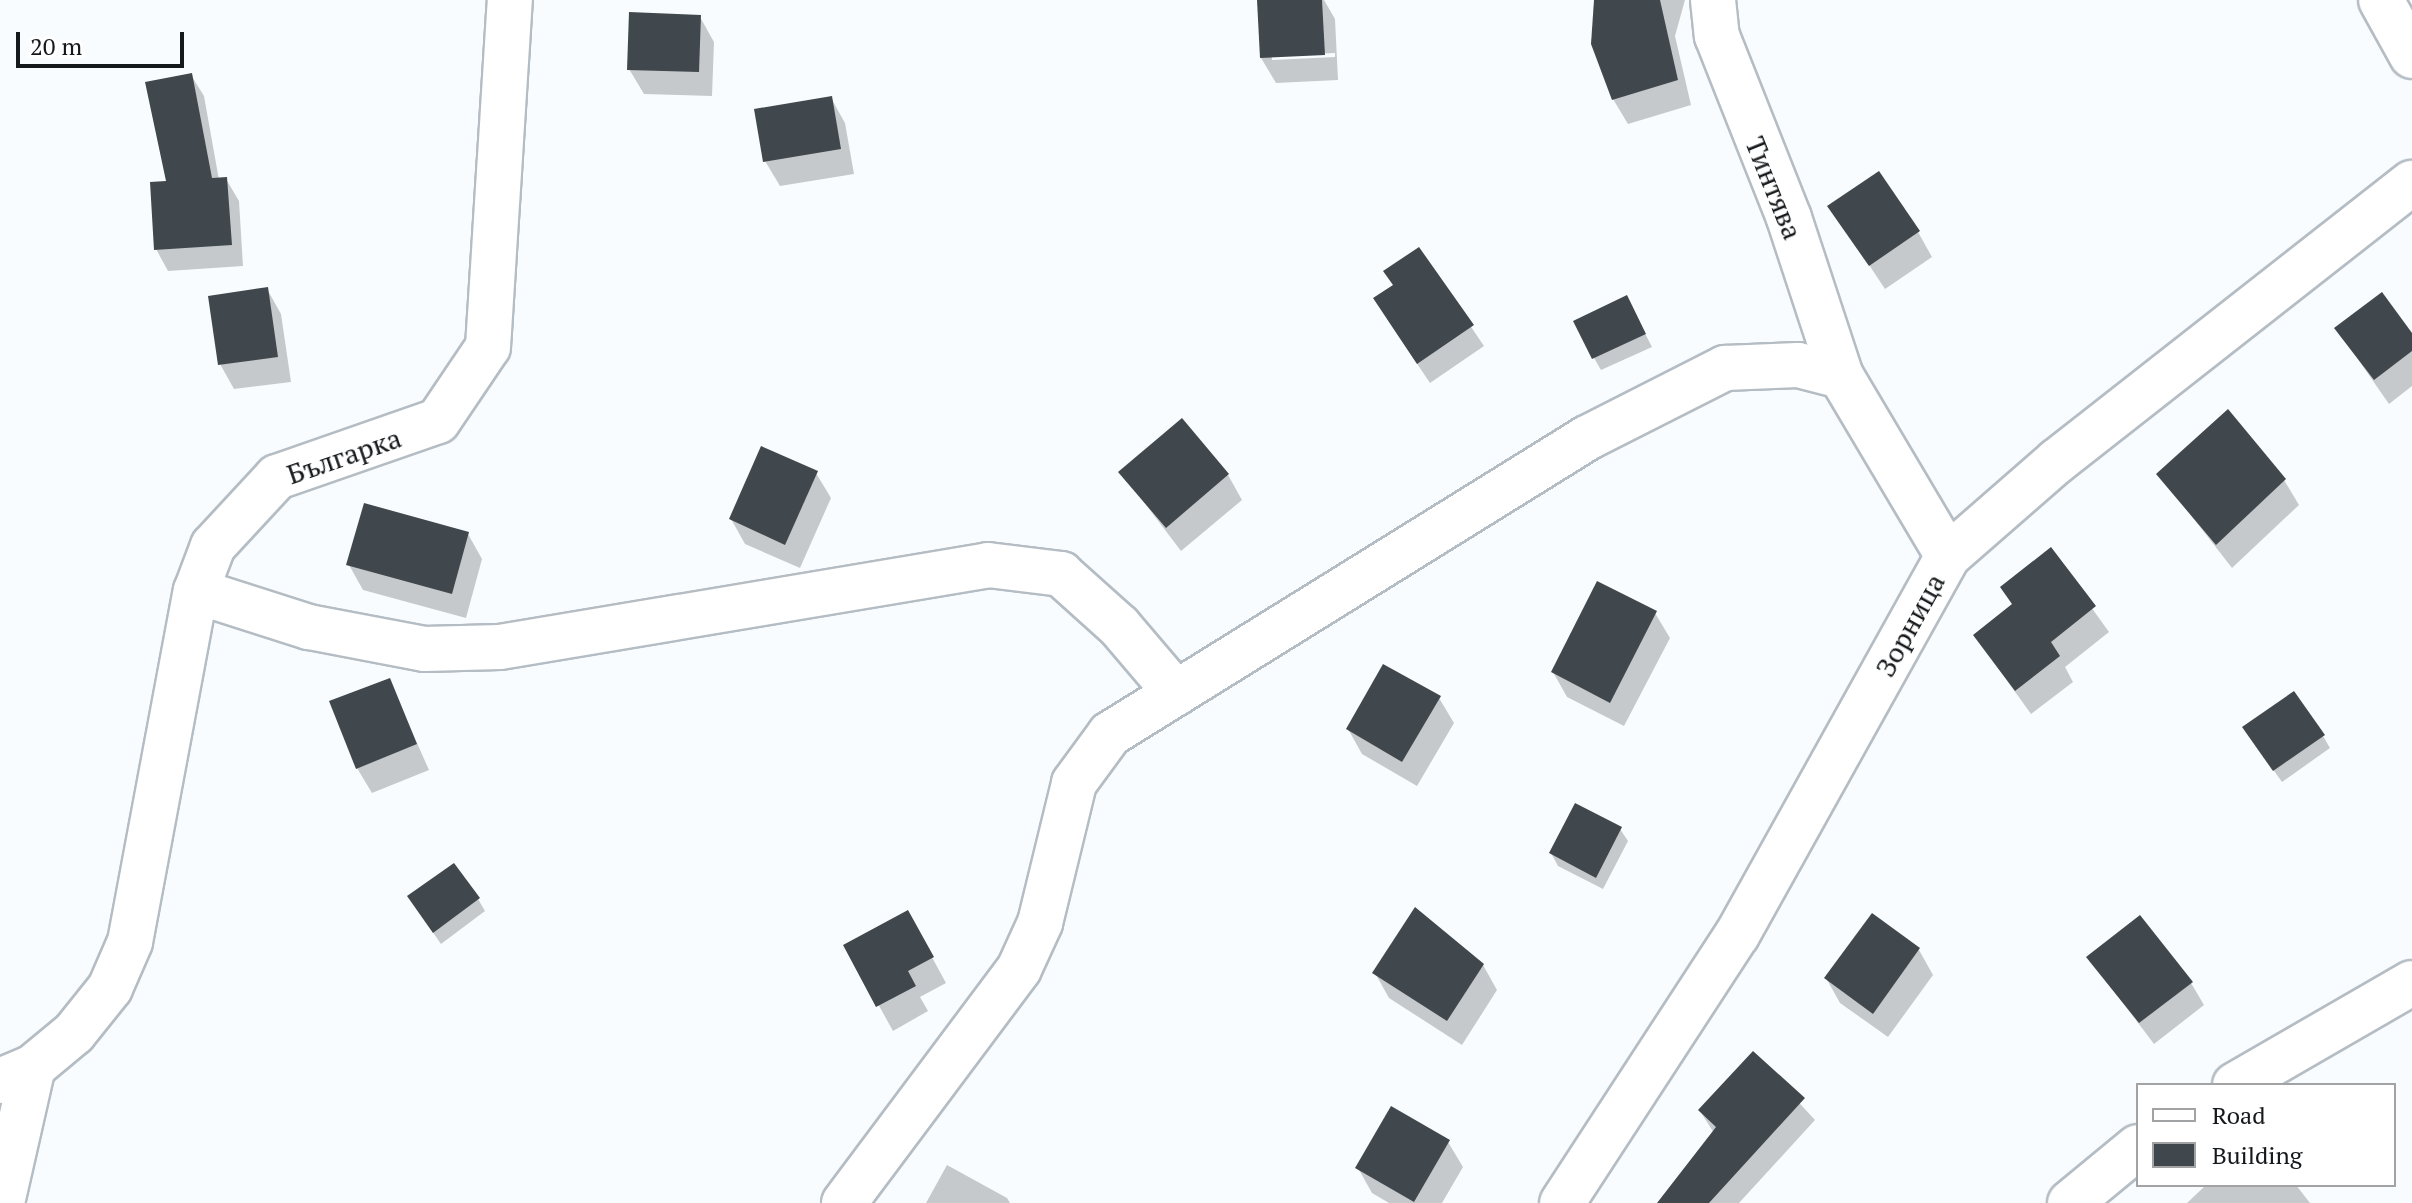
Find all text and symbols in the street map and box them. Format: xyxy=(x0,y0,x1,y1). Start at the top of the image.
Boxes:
scale bar xyxy=(20,16,188,66)
text: 20 m xyxy=(30,30,82,62)
street label: Тинтява xyxy=(1738,132,1810,244)
street label: Българка xyxy=(282,421,406,491)
street label: Зорница xyxy=(1868,568,1952,682)
legend xyxy=(2136,1083,2396,1187)
text: Road xyxy=(2212,1099,2266,1131)
text: Building xyxy=(2212,1139,2302,1171)

